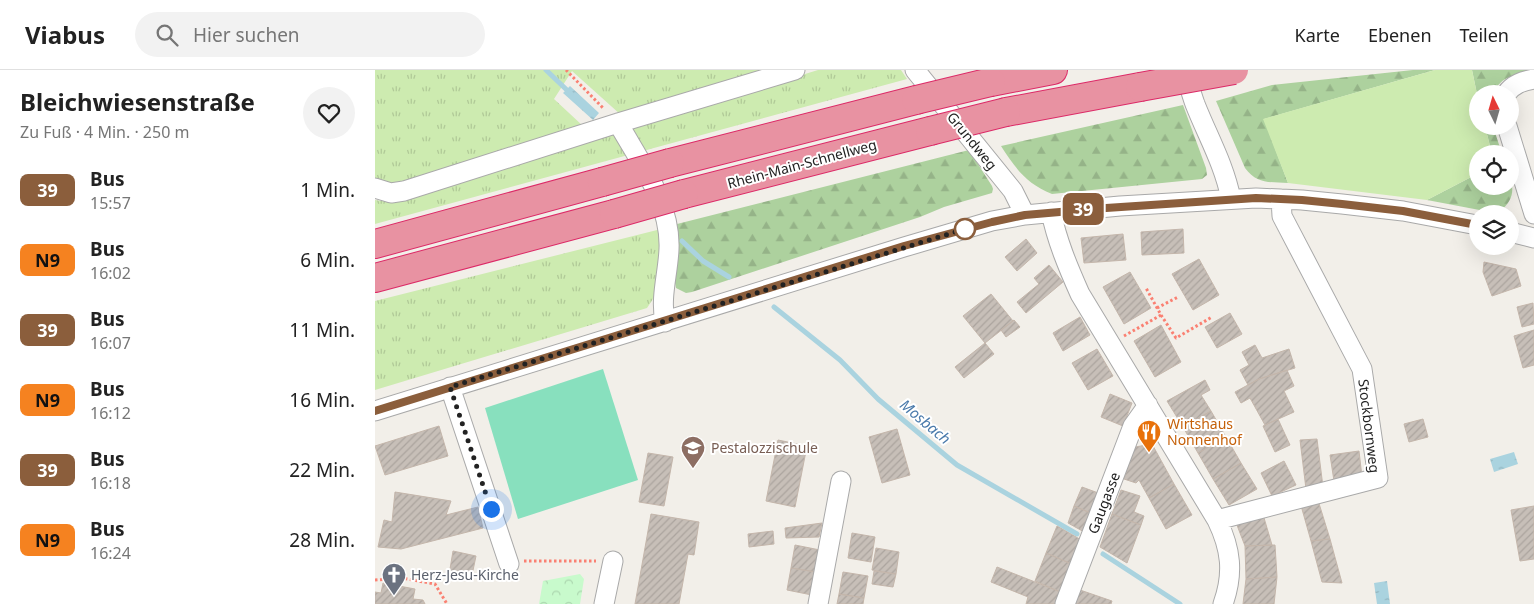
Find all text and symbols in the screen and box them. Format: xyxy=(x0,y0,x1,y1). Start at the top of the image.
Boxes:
search box xyxy=(135,12,485,57)
text: Viabus xyxy=(25,18,105,51)
icon: search xyxy=(153,21,181,49)
text: Hier suchen xyxy=(193,22,300,48)
text: Karte xyxy=(1295,23,1340,47)
text: Ebenen xyxy=(1368,23,1432,47)
text: Teilen xyxy=(1460,23,1509,47)
text: Bleichwiesenstraße xyxy=(20,85,255,118)
north arrow xyxy=(1469,85,1519,135)
map controls xyxy=(1469,85,1519,255)
button: heart xyxy=(303,87,355,139)
street label: Grundweg xyxy=(943,108,1002,174)
text: Zu Fuß · 4 Min. · 250 m xyxy=(20,121,189,143)
street label: Rhein-Main-Schnellweg xyxy=(725,134,879,193)
button: locate xyxy=(1469,145,1519,195)
text: Bus xyxy=(90,166,125,192)
text: 1 Min. xyxy=(300,177,355,203)
text: 39 xyxy=(37,178,58,202)
text: 15:57 xyxy=(90,192,131,214)
line badge: 39 xyxy=(1061,193,1105,225)
text: 39 xyxy=(1073,197,1093,221)
button: layers xyxy=(1469,205,1519,255)
unlabelled marker xyxy=(954,218,976,240)
text: Bus xyxy=(90,236,125,262)
text: 6 Min. xyxy=(300,247,355,273)
text: N9 xyxy=(35,248,60,272)
text: 16:02 xyxy=(90,262,131,284)
text: Bus xyxy=(90,306,125,332)
text: 11 Min. xyxy=(289,317,355,343)
text: 39 xyxy=(37,318,58,342)
text: 16:07 xyxy=(90,332,131,354)
text: Bus xyxy=(90,376,125,402)
street label: Stockbornweg xyxy=(1354,378,1385,474)
text: 16 Min. xyxy=(289,387,355,413)
text: N9 xyxy=(35,388,60,412)
water label: Mosbach xyxy=(896,394,955,448)
text: 16:12 xyxy=(90,402,131,424)
place label: Wirtshaus Nonnenhof xyxy=(1167,414,1243,449)
restaurant icon: Wirtshaus Nonnenhof xyxy=(1136,419,1162,453)
school or university icon: Pestalozzischule xyxy=(680,435,706,469)
place label: Pestalozzischule xyxy=(711,438,818,457)
text: Bus xyxy=(90,446,125,472)
text: 22 Min. xyxy=(289,457,355,483)
text: 39 xyxy=(37,458,58,482)
street label: Gaugasse xyxy=(1083,469,1124,536)
text: 16:18 xyxy=(90,472,131,494)
your location xyxy=(479,497,504,522)
text: Bus xyxy=(90,516,125,542)
text: 28 Min. xyxy=(289,527,355,553)
text: N9 xyxy=(35,528,60,552)
text: 16:24 xyxy=(90,542,131,564)
church icon: Herz-Jesu-Kirche xyxy=(381,562,407,596)
place label: Herz-Jesu-Kirche xyxy=(411,565,519,584)

